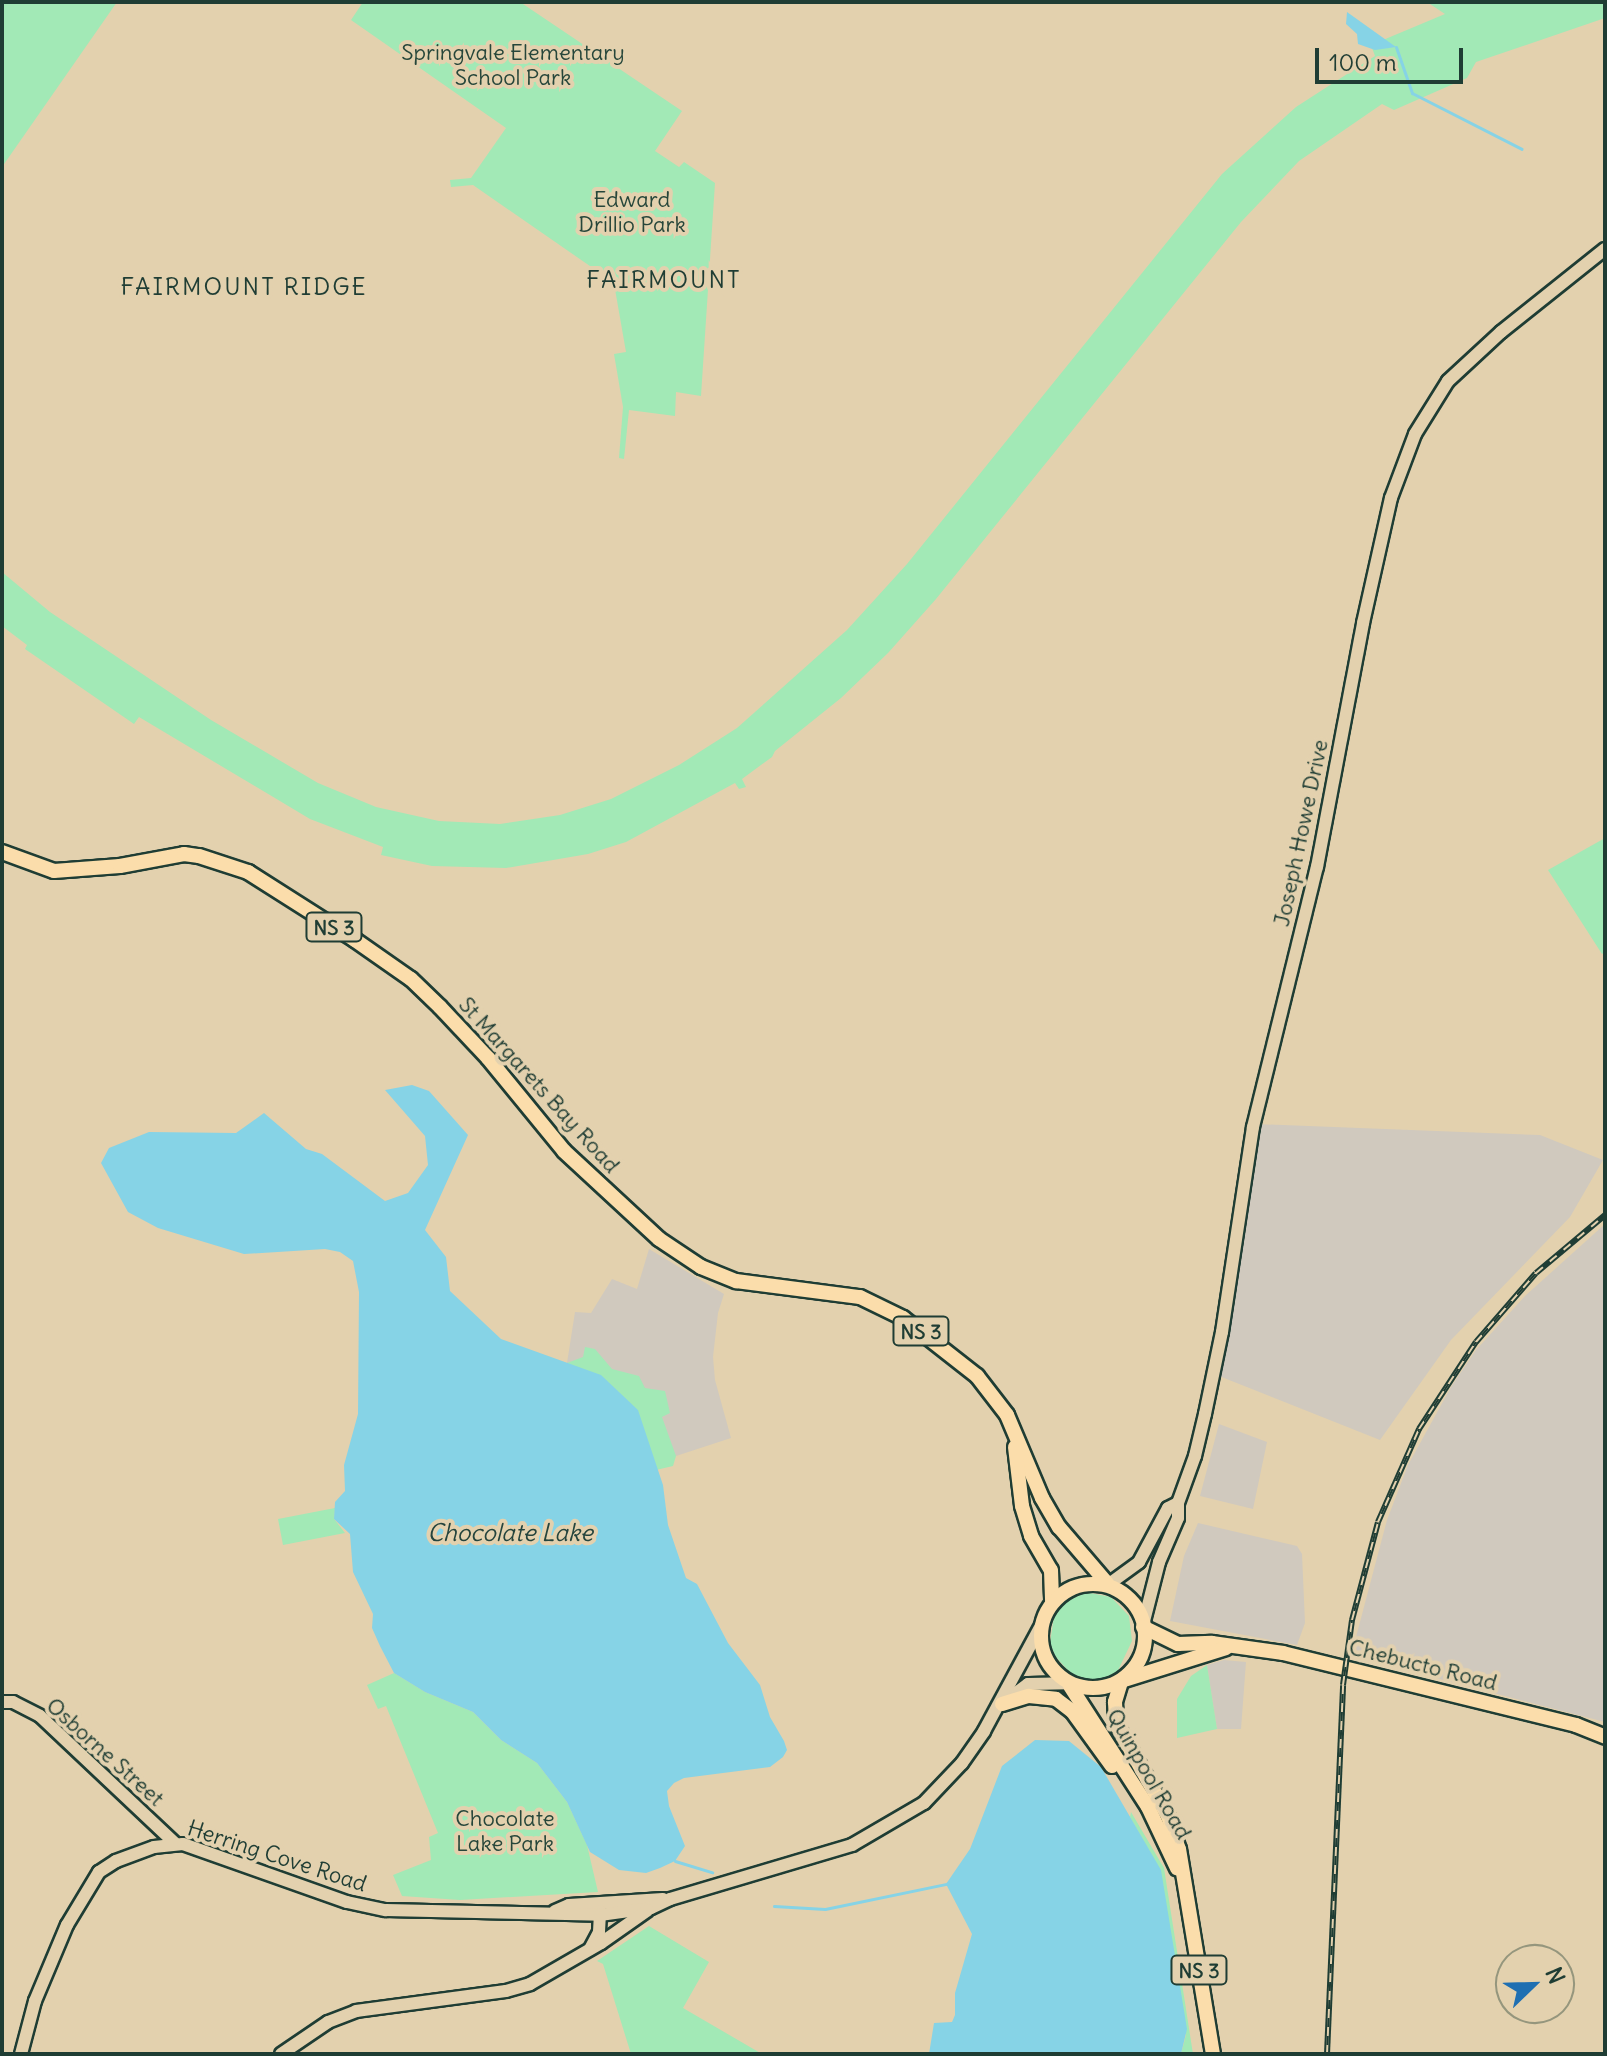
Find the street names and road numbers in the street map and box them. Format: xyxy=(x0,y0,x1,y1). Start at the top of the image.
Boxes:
street label: Joseph Howe Drive xyxy=(1268,737,1334,929)
road number: NS 3 xyxy=(304,911,364,943)
street label: St Margarets Bay Road xyxy=(453,992,625,1178)
road number: NS 3 xyxy=(891,1315,951,1347)
street label: Chebucto Road xyxy=(1346,1634,1500,1696)
street label: Osborne Street xyxy=(41,1692,169,1812)
street label: Quinpool Road xyxy=(1101,1704,1197,1844)
street label: Herring Cove Road xyxy=(184,1815,370,1897)
road number: NS 3 xyxy=(1169,1954,1229,1986)

